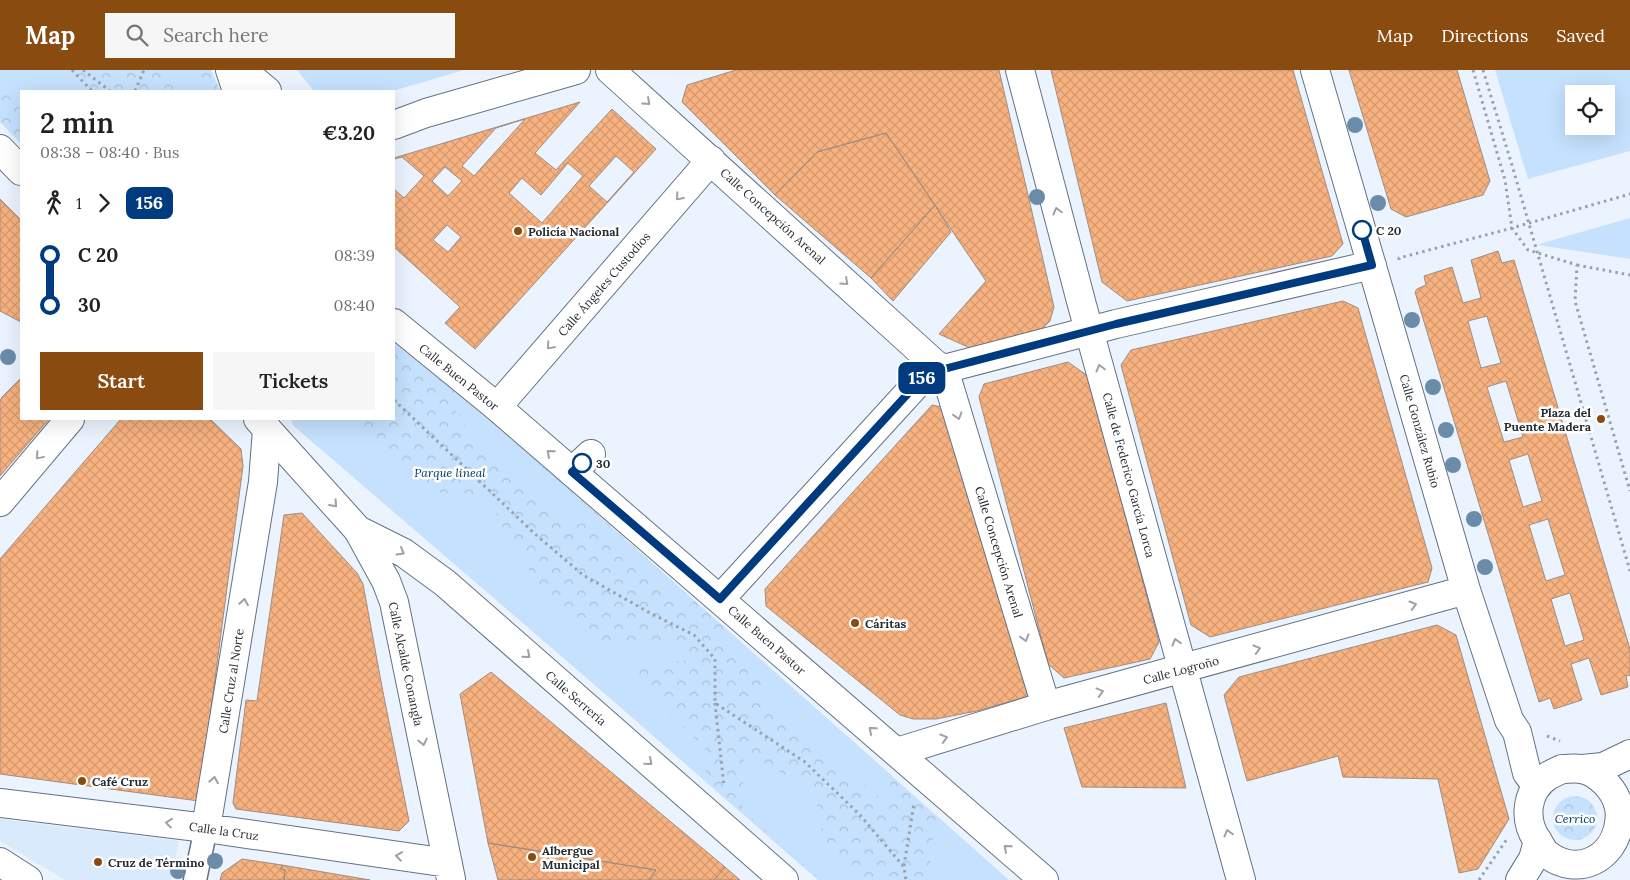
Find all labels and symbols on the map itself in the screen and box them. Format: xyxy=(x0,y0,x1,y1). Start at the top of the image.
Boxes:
one-way arrow xyxy=(641,96,650,105)
street label: Calle Concepción Arenal xyxy=(717,165,829,267)
one-way arrow xyxy=(675,191,684,200)
one-way arrow xyxy=(1053,207,1063,215)
marker: C 20 xyxy=(1352,220,1372,240)
place label: C 20 xyxy=(1376,223,1402,238)
place label: Policía Nacional xyxy=(528,224,620,239)
marker: Policía Nacional xyxy=(512,225,524,237)
street label: Calle Ángeles Custodios xyxy=(555,229,654,339)
one-way arrow xyxy=(840,276,849,285)
street label: Calle Buen Pastor xyxy=(416,340,502,414)
one-way arrow xyxy=(546,341,555,350)
line badge: 156 xyxy=(893,362,951,394)
one-way arrow xyxy=(1095,364,1105,372)
street label: Calle González Rubio xyxy=(1397,372,1443,490)
street label: Calle de Federico García Lorca xyxy=(1100,391,1158,559)
place label: Plaza del Puente Madera xyxy=(1504,405,1592,434)
one-way arrow xyxy=(952,411,962,419)
marker: Plaza del Puente Madera xyxy=(1595,413,1607,425)
one-way arrow xyxy=(546,449,555,458)
one-way arrow xyxy=(36,450,44,459)
marker: 30 xyxy=(572,453,592,473)
place label: 30 xyxy=(596,456,611,471)
park label: Parque lineal xyxy=(414,465,486,480)
street label: Calle Concepción Arenal xyxy=(972,485,1026,619)
one-way arrow xyxy=(328,499,337,508)
one-way arrow xyxy=(396,546,405,556)
one-way arrow xyxy=(238,598,248,607)
street label: Calle Alcalde Conangla xyxy=(385,600,427,728)
one-way arrow xyxy=(1409,600,1417,611)
street label: Calle Buen Pastor xyxy=(725,602,810,678)
place label: Cáritas xyxy=(865,616,906,631)
marker: Cáritas xyxy=(849,617,861,629)
street label: Calle Cruz al Norte xyxy=(215,627,247,734)
one-way arrow xyxy=(1020,633,1030,642)
one-way arrow xyxy=(1171,639,1181,647)
one-way arrow xyxy=(1252,644,1260,654)
one-way arrow xyxy=(521,649,530,658)
street label: Calle Logroño xyxy=(1141,653,1221,687)
street label: Calle Serrería xyxy=(543,668,609,728)
one-way arrow xyxy=(1095,687,1104,698)
one-way arrow xyxy=(868,727,877,736)
one-way arrow xyxy=(939,733,948,743)
one-way arrow xyxy=(417,738,428,747)
one-way arrow xyxy=(643,756,652,765)
place label: Café Cruz xyxy=(92,774,148,789)
marker: Café Cruz xyxy=(76,775,88,787)
one-way arrow xyxy=(209,775,219,784)
park label: Cerrico xyxy=(1555,811,1595,826)
one-way arrow xyxy=(165,818,173,829)
street label: Calle la Cruz xyxy=(188,819,260,843)
one-way arrow xyxy=(1223,829,1233,838)
place label: Albergue Municipal xyxy=(542,843,600,872)
one-way arrow xyxy=(1004,845,1013,854)
marker: Albergue Municipal xyxy=(526,851,538,863)
one-way arrow xyxy=(395,852,404,862)
place label: Cruz de Término xyxy=(108,855,205,870)
marker: Cruz de Término xyxy=(92,856,104,868)

